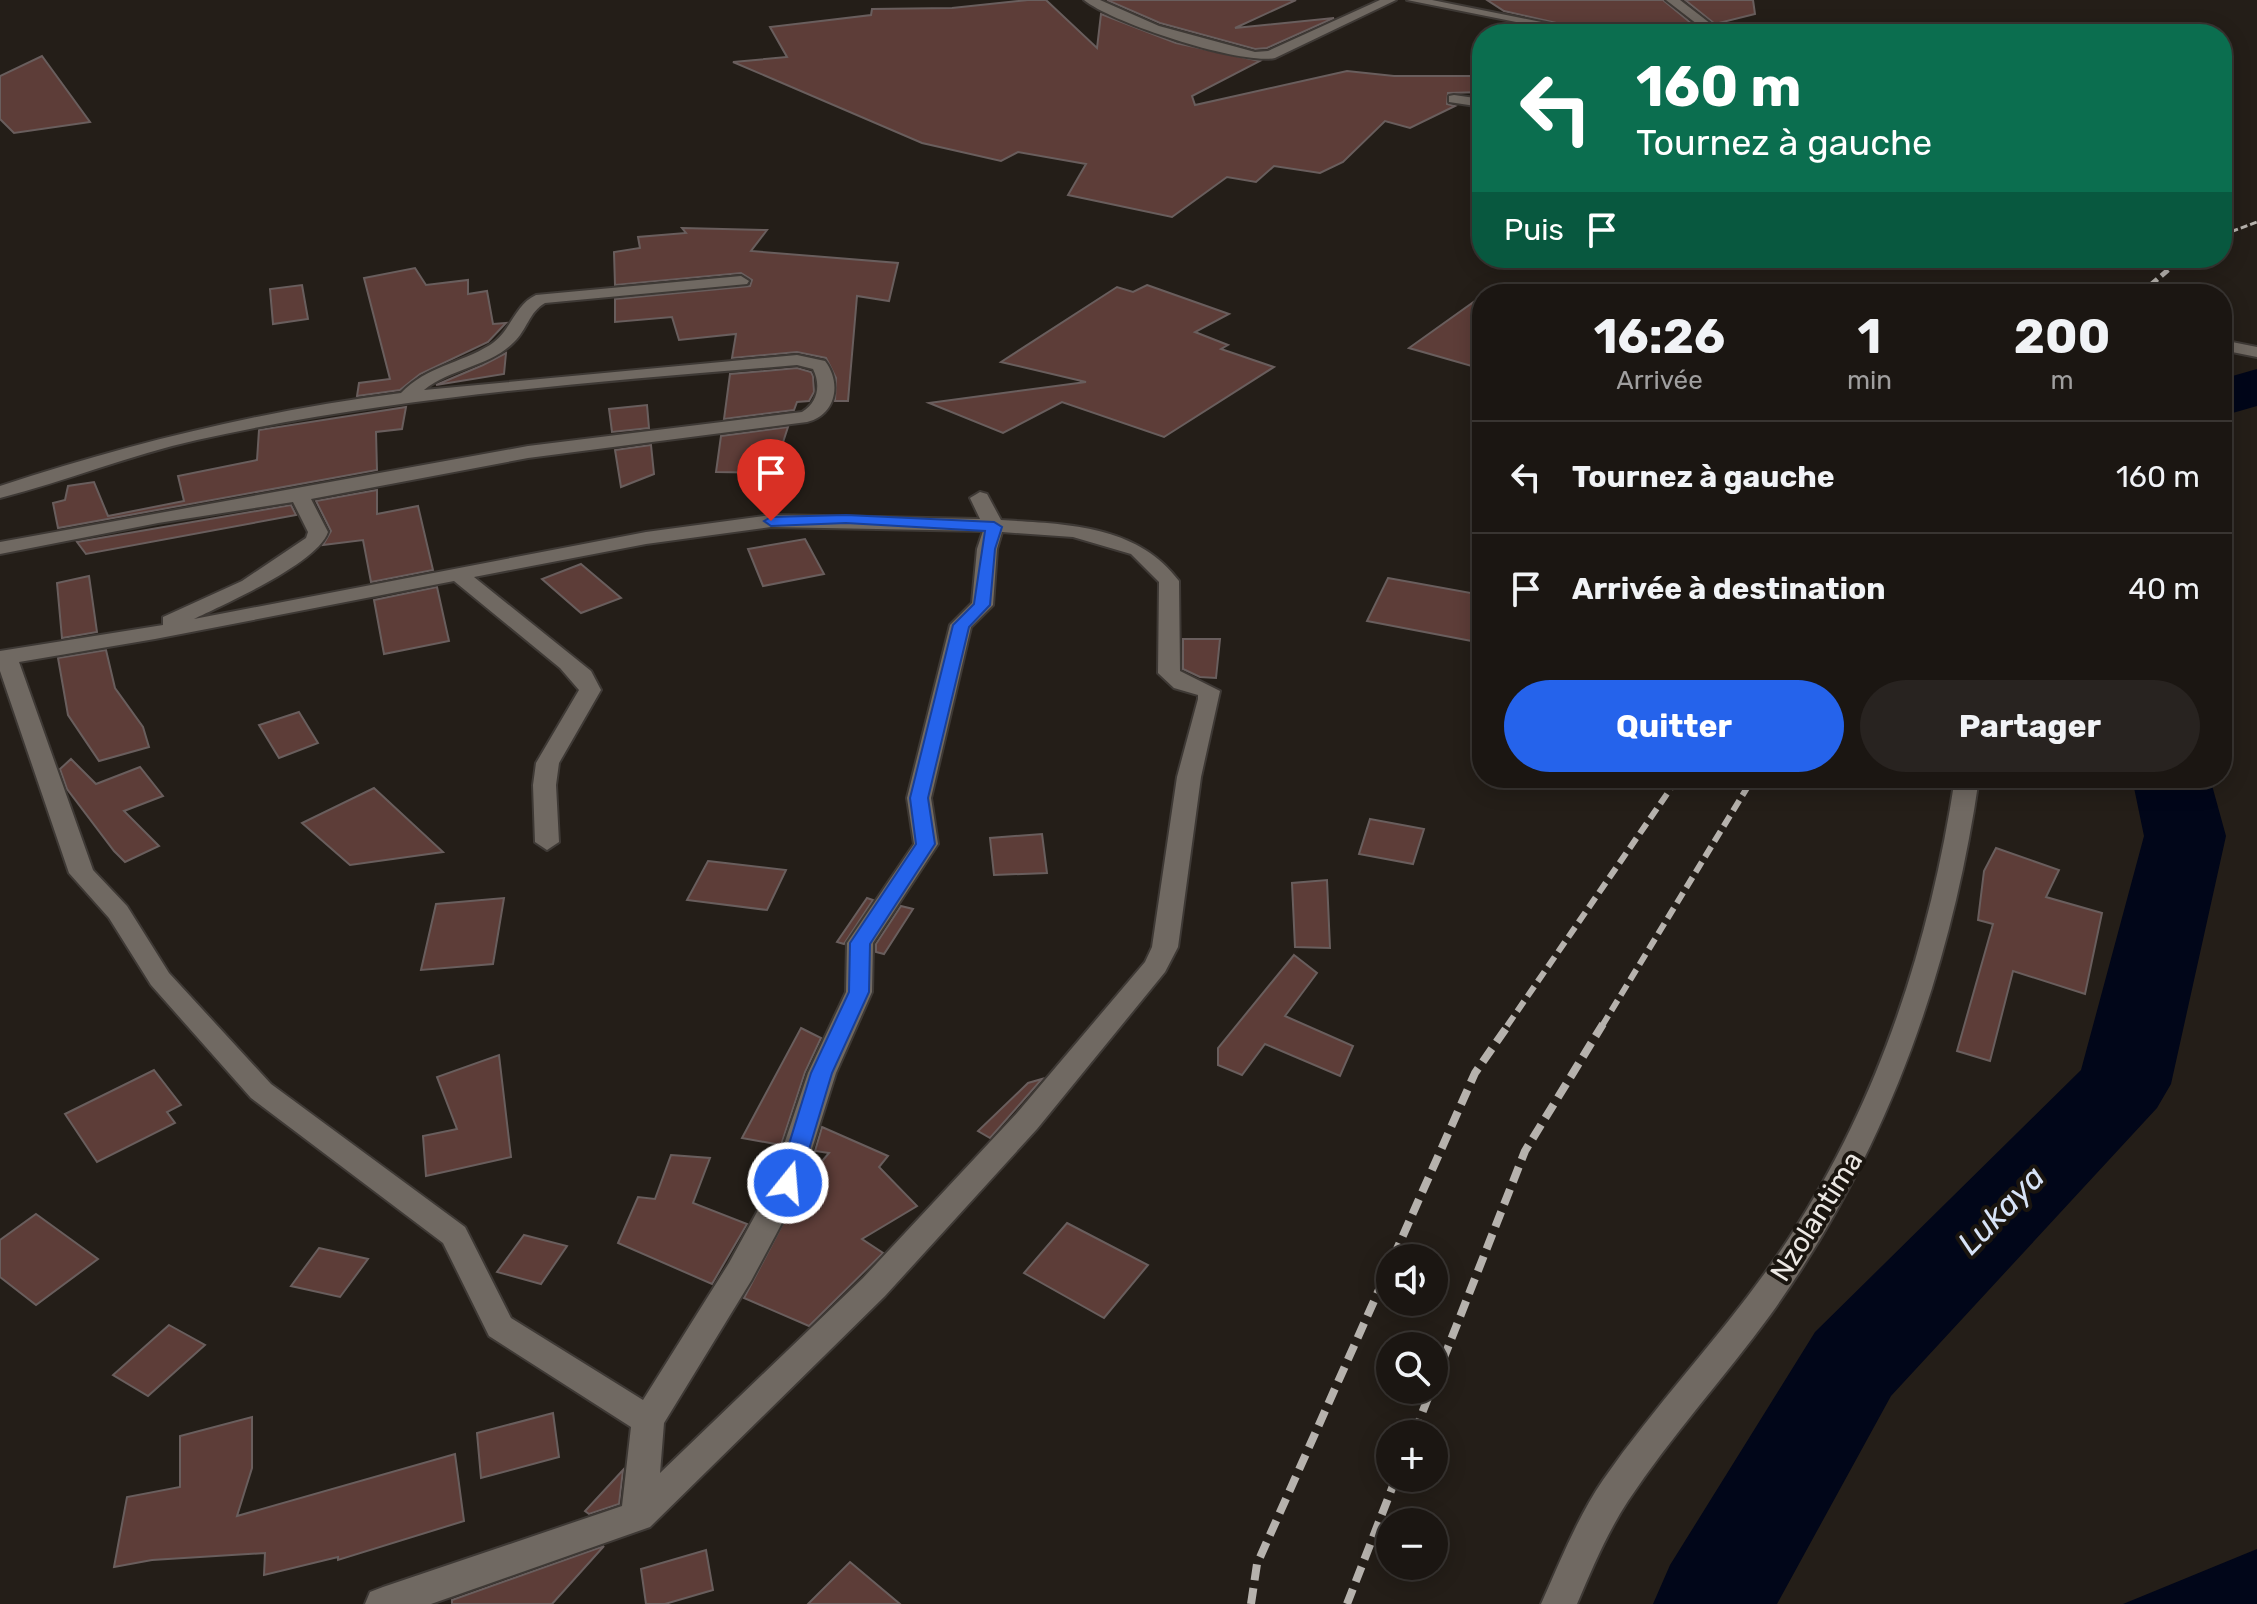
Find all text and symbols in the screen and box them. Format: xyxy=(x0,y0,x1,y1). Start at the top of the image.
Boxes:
text: 160 m xyxy=(1636,54,1802,120)
icon: left xyxy=(1504,56,1608,160)
text: Tournez à gauche xyxy=(1636,121,1932,164)
icon: arrive xyxy=(1580,208,1624,252)
text: Puis xyxy=(1504,212,1564,248)
text: 16:26 xyxy=(1594,308,1725,365)
text: 1 xyxy=(1858,308,1881,365)
text: 200 xyxy=(2014,308,2110,365)
text: Arrivée xyxy=(1616,365,1703,396)
text: min xyxy=(1847,365,1892,396)
text: m xyxy=(2050,365,2074,396)
pin xyxy=(737,439,805,521)
icon: arrive xyxy=(749,451,793,495)
icon: left xyxy=(1504,455,1548,499)
text: Tournez à gauche xyxy=(1572,459,1835,495)
text: 160 m xyxy=(2116,459,2200,495)
icon: arrive xyxy=(1504,567,1548,611)
text: Arrivée à destination xyxy=(1572,571,1886,607)
text: 40 m xyxy=(2128,571,2200,607)
button: Quitter xyxy=(1504,680,1844,772)
button: Partager xyxy=(1860,680,2200,772)
position arrow xyxy=(746,1141,830,1225)
street label: Nzolantima xyxy=(1764,1145,1869,1287)
water label: Lukaya xyxy=(1950,1158,2052,1262)
map controls xyxy=(1376,1244,1448,1580)
button: sound xyxy=(1376,1244,1448,1316)
button: search xyxy=(1376,1332,1448,1404)
button: + xyxy=(1376,1420,1448,1492)
button: − xyxy=(1376,1508,1448,1580)

